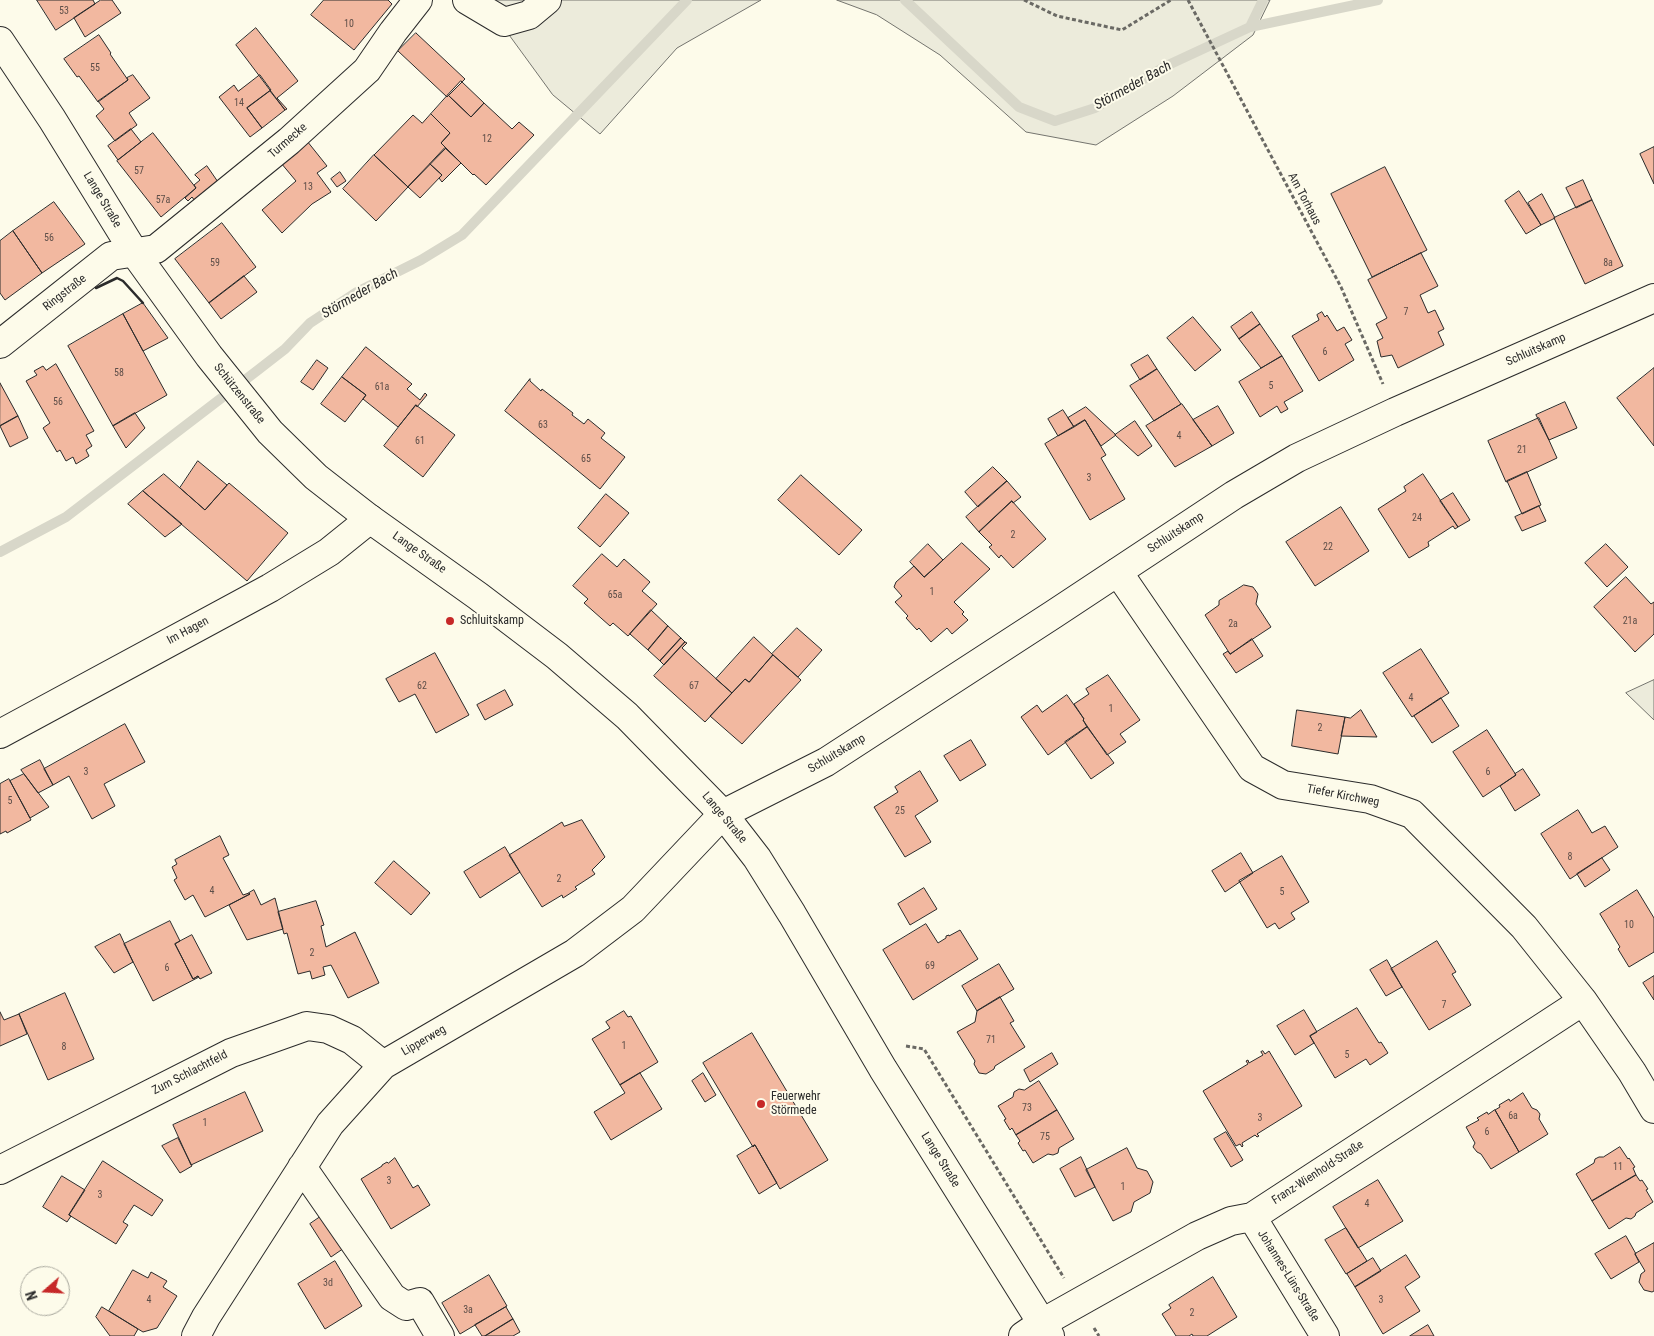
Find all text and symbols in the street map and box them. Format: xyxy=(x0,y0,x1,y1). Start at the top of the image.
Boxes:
house number: 53 xyxy=(59,5,69,17)
house number: 10 xyxy=(344,18,354,30)
water label: Störmeder Bach xyxy=(1091,58,1175,114)
house number: 55 xyxy=(90,62,100,74)
house number: 14 xyxy=(234,97,244,109)
street label: Turmecke xyxy=(266,120,310,162)
house number: 12 xyxy=(482,133,492,145)
house number: 57 xyxy=(134,165,144,177)
street label: Lange Straße xyxy=(80,170,124,230)
street label: Am Torhaus xyxy=(1284,171,1324,227)
house number: 13 xyxy=(303,181,313,193)
house number: 57a xyxy=(156,194,170,206)
house number: 56 xyxy=(44,232,54,244)
house number: 59 xyxy=(210,257,220,269)
house number: 8a xyxy=(1603,257,1613,269)
water label: Störmeder Bach xyxy=(319,265,401,323)
street label: Ringstraße xyxy=(40,272,90,314)
house number: 7 xyxy=(1404,306,1408,318)
street label: Schluitskamp xyxy=(1504,330,1568,370)
house number: 6 xyxy=(1323,346,1327,358)
street label: Schützenstraße xyxy=(210,361,268,427)
house number: 58 xyxy=(114,367,124,379)
house number: 5 xyxy=(1269,380,1273,392)
house number: 61a xyxy=(375,381,389,393)
house number: 56 xyxy=(53,396,63,408)
house number: 63 xyxy=(538,419,548,431)
house number: 4 xyxy=(1177,430,1181,442)
house number: 61 xyxy=(415,435,425,447)
house number: 21 xyxy=(1517,444,1527,456)
house number: 65 xyxy=(581,453,591,465)
house number: 3 xyxy=(1087,472,1091,484)
street label: Schluitskamp xyxy=(1145,510,1207,556)
house number: 24 xyxy=(1412,512,1422,524)
street label: Lange Straße xyxy=(389,529,449,577)
house number: 2 xyxy=(1011,529,1015,541)
house number: 22 xyxy=(1323,541,1333,553)
house number: 1 xyxy=(930,586,934,598)
house number: 65a xyxy=(608,589,622,601)
street label: Im Hagen xyxy=(165,614,211,648)
place label: Schluitskamp xyxy=(460,614,524,628)
marker: Schluitskamp xyxy=(444,615,456,627)
house number: 21a xyxy=(1623,615,1637,627)
house number: 2a xyxy=(1228,618,1238,630)
house number: 62 xyxy=(417,680,427,692)
house number: 67 xyxy=(689,680,699,692)
house number: 4 xyxy=(1409,692,1413,704)
house number: 1 xyxy=(1109,703,1113,715)
house number: 2 xyxy=(1318,722,1322,734)
street label: Schluitskamp xyxy=(806,731,868,777)
house number: 3 xyxy=(84,766,88,778)
house number: 6 xyxy=(1486,766,1490,778)
street label: Tiefer Kirchweg xyxy=(1305,782,1381,810)
street label: Lange Straße xyxy=(698,789,750,847)
house number: 5 xyxy=(8,795,12,807)
house number: 25 xyxy=(895,805,905,817)
house number: 8 xyxy=(1568,851,1572,863)
house number: 2 xyxy=(557,873,561,885)
house number: 4 xyxy=(210,885,214,897)
house number: 5 xyxy=(1280,886,1284,898)
house number: 10 xyxy=(1624,919,1634,931)
house number: 2 xyxy=(310,947,314,959)
house number: 69 xyxy=(925,960,935,972)
house number: 6 xyxy=(165,962,169,974)
house number: 7 xyxy=(1442,999,1446,1011)
street label: Lipperweg xyxy=(399,1023,449,1059)
house number: 71 xyxy=(986,1034,996,1046)
house number: 1 xyxy=(622,1040,626,1052)
house number: 8 xyxy=(62,1041,66,1053)
street label: Zum Schlachtfeld xyxy=(150,1048,230,1098)
house number: 5 xyxy=(1345,1049,1349,1061)
place label: Feuerwehr Störmede xyxy=(771,1090,820,1118)
marker: Feuerwehr Störmede xyxy=(755,1098,767,1110)
house number: 73 xyxy=(1022,1102,1032,1114)
house number: 6a xyxy=(1508,1110,1518,1122)
house number: 3 xyxy=(1258,1112,1262,1124)
house number: 1 xyxy=(203,1117,207,1129)
house number: 6 xyxy=(1485,1126,1489,1138)
street label: Lange Straße xyxy=(917,1130,963,1190)
house number: 75 xyxy=(1040,1131,1050,1143)
street label: Franz-Wienhold-Straße xyxy=(1269,1138,1367,1208)
house number: 11 xyxy=(1613,1161,1623,1173)
house number: 3 xyxy=(387,1175,391,1187)
house number: 1 xyxy=(1121,1181,1125,1193)
house number: 3 xyxy=(98,1189,102,1201)
house number: 4 xyxy=(1365,1198,1369,1210)
street label: Johannes-Lüns-Straße xyxy=(1254,1227,1322,1325)
north arrow xyxy=(20,1266,70,1316)
house number: 3d xyxy=(323,1277,333,1289)
text: N xyxy=(23,1289,41,1302)
house number: 4 xyxy=(147,1294,151,1306)
house number: 3 xyxy=(1379,1294,1383,1306)
house number: 3a xyxy=(463,1304,473,1316)
house number: 2 xyxy=(1190,1307,1194,1319)

